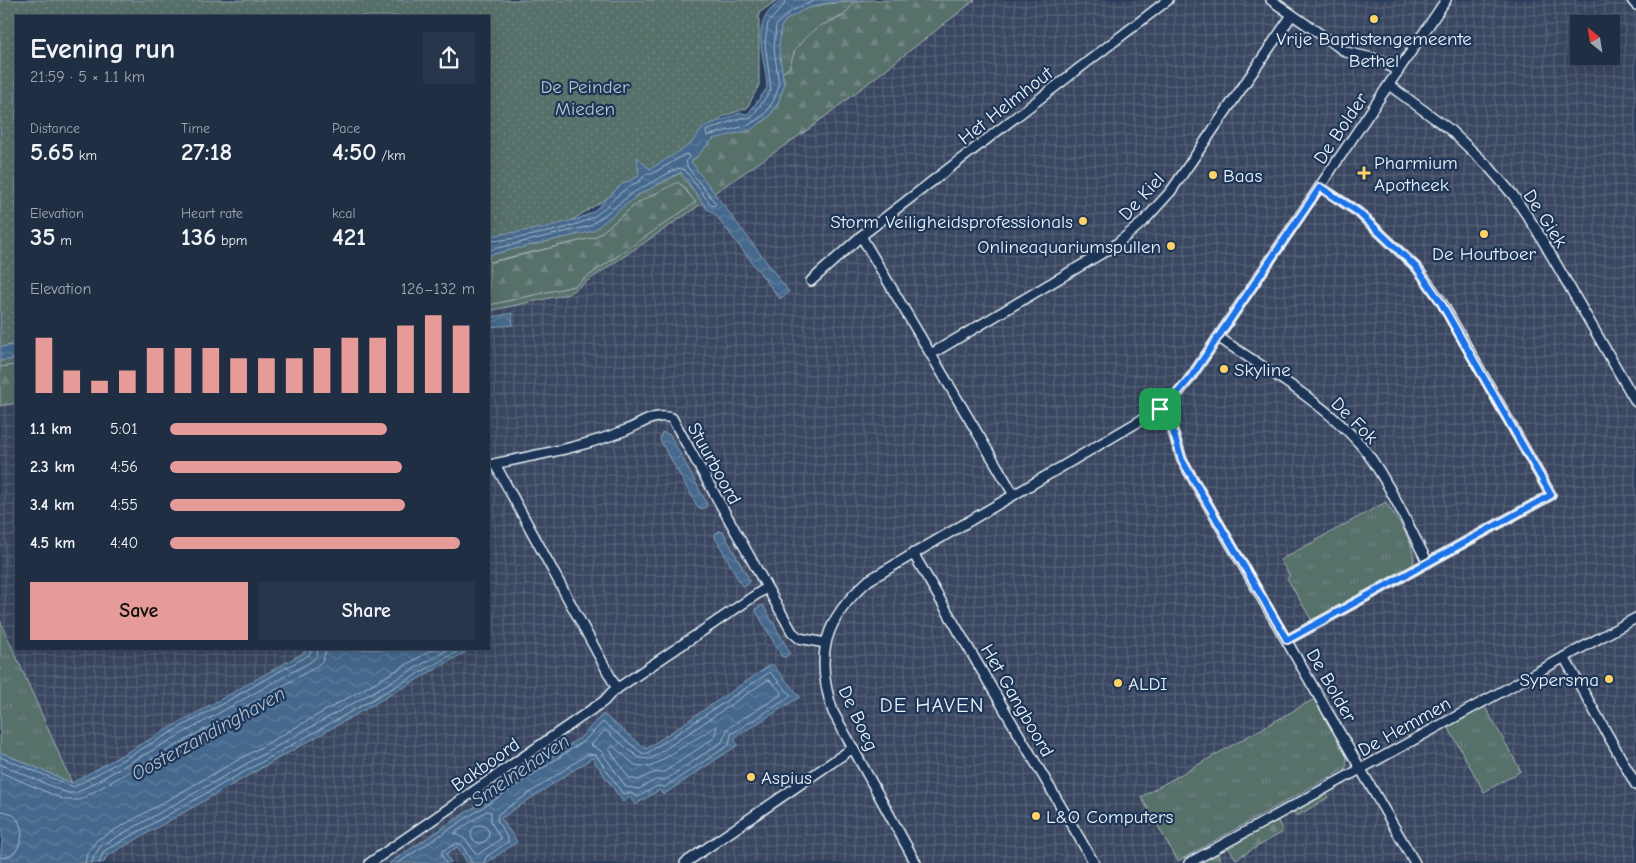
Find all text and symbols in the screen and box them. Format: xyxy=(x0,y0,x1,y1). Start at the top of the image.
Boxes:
marker: Vrije Baptistengemeente Bethel xyxy=(1368,13,1380,25)
north arrow xyxy=(1570,15,1620,65)
map controls xyxy=(1570,15,1620,65)
place label: Vrije Baptistengemeente Bethel xyxy=(1276,28,1472,72)
button: share xyxy=(423,32,475,84)
text: Evening run xyxy=(30,33,175,65)
street label: Het Helmhout xyxy=(954,62,1058,149)
text: 21:59 · 5 × 1.1 km xyxy=(30,68,145,86)
park label: De Peinder Mieden xyxy=(540,76,630,120)
street label: De Bolder xyxy=(1309,88,1373,168)
text: Distance xyxy=(30,120,80,137)
text: Time xyxy=(181,120,210,137)
text: Pace xyxy=(332,120,360,137)
text: 5.65 xyxy=(30,137,74,166)
text: 27:18 xyxy=(181,137,232,166)
text: 4:50 xyxy=(332,137,376,166)
text: km xyxy=(74,147,97,164)
text: /km xyxy=(376,147,406,164)
place label: Pharmium Apotheek xyxy=(1374,152,1458,196)
place label: Baas xyxy=(1223,165,1262,187)
marker: Pharmium Apotheek xyxy=(1358,167,1370,179)
street label: De Kiel xyxy=(1114,169,1169,225)
marker: Baas xyxy=(1207,169,1219,181)
street label: De Giek xyxy=(1518,186,1572,252)
text: Elevation xyxy=(30,205,84,222)
text: Heart rate xyxy=(181,205,243,222)
text: kcal xyxy=(332,205,356,222)
place label: Storm Veiligheidsprofessionals xyxy=(830,211,1073,233)
marker: Storm Veiligheidsprofessionals xyxy=(1077,215,1089,227)
text: 35 xyxy=(30,222,56,251)
text: 136 xyxy=(181,222,216,251)
text: 421 xyxy=(332,222,366,251)
marker: De Houtboer xyxy=(1478,228,1490,240)
text: m xyxy=(56,232,72,249)
text: bpm xyxy=(216,232,247,249)
place label: Onlineaquariumspullen xyxy=(977,236,1161,258)
marker: Onlineaquariumspullen xyxy=(1165,240,1177,252)
place label: De Houtboer xyxy=(1432,243,1536,265)
text: Elevation xyxy=(30,280,91,298)
text: 126–132 m xyxy=(401,280,475,298)
place label: Skyline xyxy=(1234,359,1291,381)
marker: Skyline xyxy=(1218,363,1230,375)
pin xyxy=(1139,388,1181,430)
street label: De Fok xyxy=(1326,393,1383,449)
icon: arrive xyxy=(1146,395,1174,423)
street label: Stuurboord xyxy=(683,419,746,508)
text: 1.1 km xyxy=(30,420,72,438)
text: 5:01 xyxy=(110,420,138,438)
text: 2.3 km xyxy=(30,458,75,476)
text: 4:56 xyxy=(110,458,138,476)
text: 3.4 km xyxy=(30,496,75,514)
text: 4:55 xyxy=(110,496,138,514)
text: 4.5 km xyxy=(30,534,75,552)
text: 4:40 xyxy=(110,534,138,552)
button: Save xyxy=(30,582,248,640)
button: Share xyxy=(258,582,475,640)
street label: Het Gangboord xyxy=(976,640,1058,761)
street label: De Bolder xyxy=(1301,645,1361,726)
place label: Sypersma xyxy=(1519,669,1599,691)
place label: ALDI xyxy=(1128,673,1167,695)
marker: Sypersma xyxy=(1603,673,1615,685)
marker: ALDI xyxy=(1112,677,1124,689)
water label: Oosterzandinghaven xyxy=(127,682,289,785)
street label: De Boeg xyxy=(833,682,883,754)
street label: De Hemmen xyxy=(1354,692,1455,761)
district label: DE HAVEN xyxy=(879,693,985,717)
water label: Smelnehaven xyxy=(467,729,574,812)
street label: Bakboord xyxy=(447,733,524,796)
place label: Aspius xyxy=(761,767,812,789)
marker: Aspius xyxy=(745,771,757,783)
place label: L&O Computers xyxy=(1046,806,1173,828)
marker: L&O Computers xyxy=(1030,810,1042,822)

